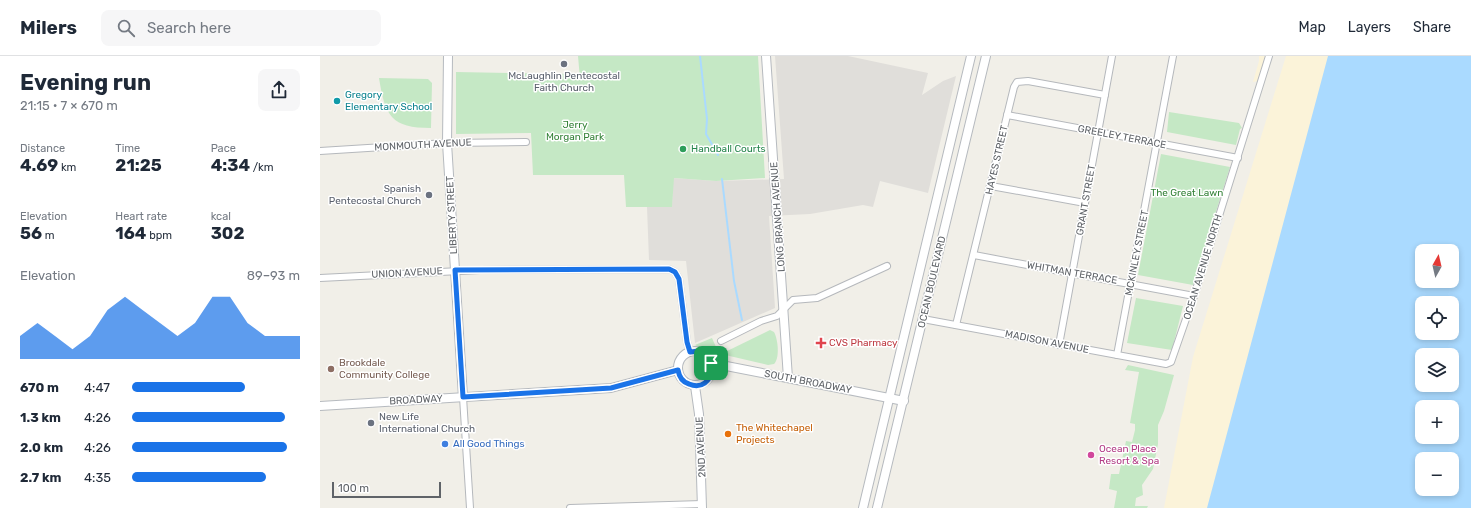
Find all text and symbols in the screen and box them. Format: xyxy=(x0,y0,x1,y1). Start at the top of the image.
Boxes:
search box xyxy=(101,10,381,46)
text: Milers xyxy=(20,16,77,39)
icon: search xyxy=(115,17,137,39)
text: Search here xyxy=(147,19,231,37)
text: Map xyxy=(1299,19,1326,36)
text: Layers xyxy=(1348,19,1391,36)
text: Share xyxy=(1413,19,1451,36)
marker: McLaughlin Pentecostal Faith Church xyxy=(559,59,569,69)
text: Evening run xyxy=(20,69,151,96)
button: share xyxy=(258,69,300,111)
place label: McLaughlin Pentecostal Faith Church xyxy=(508,70,620,94)
place label: Gregory Elementary School xyxy=(345,89,432,113)
marker: Gregory Elementary School xyxy=(332,96,342,106)
text: 21:15 · 7 × 670 m xyxy=(20,98,118,113)
park label: Jerry Morgan Park xyxy=(546,119,605,143)
street label: GREELEY TERRACE xyxy=(1077,123,1167,151)
street label: HAYES STREET xyxy=(983,124,1011,196)
street label: MONMOUTH AVENUE xyxy=(374,136,472,154)
text: Distance xyxy=(20,142,65,155)
text: Time xyxy=(115,142,140,155)
text: Pace xyxy=(211,142,236,155)
place label: Handball Courts xyxy=(691,143,766,155)
marker: Handball Courts xyxy=(678,144,688,154)
text: 4.69 xyxy=(20,155,58,175)
text: 21:25 xyxy=(115,155,162,175)
text: 4:34 xyxy=(211,155,250,175)
text: km xyxy=(58,161,76,174)
text: /km xyxy=(250,161,274,174)
street label: LONG BRANCH AVENUE xyxy=(768,162,788,272)
street label: GRANT STREET xyxy=(1074,164,1098,236)
street label: LIBERTY STREET xyxy=(444,175,460,254)
place label: Spanish Pentecostal Church xyxy=(329,183,421,207)
park label: The Great Lawn xyxy=(1151,187,1223,199)
marker: Spanish Pentecostal Church xyxy=(424,190,434,200)
street label: MCKINLEY STREET xyxy=(1123,209,1151,297)
text: Elevation xyxy=(20,210,67,223)
text: Heart rate xyxy=(115,210,167,223)
text: kcal xyxy=(211,210,231,223)
street label: OCEAN AVENUE NORTH xyxy=(1181,213,1225,321)
text: 56 xyxy=(20,223,42,243)
text: 164 xyxy=(115,223,146,243)
text: 302 xyxy=(211,223,244,243)
text: m xyxy=(42,229,55,242)
text: bpm xyxy=(146,229,172,242)
street label: OCEAN BOULEVARD xyxy=(916,235,948,329)
north arrow xyxy=(1415,244,1459,288)
map controls xyxy=(1415,244,1459,496)
street label: WHITMAN TERRACE xyxy=(1026,259,1118,287)
street label: UNION AVENUE xyxy=(371,265,443,281)
text: Elevation xyxy=(20,268,76,283)
text: 89–93 m xyxy=(247,268,300,283)
button: locate xyxy=(1415,296,1459,340)
street label: MADISON AVENUE xyxy=(1004,328,1090,356)
place label: CVS Pharmacy xyxy=(829,337,898,349)
marker: CVS Pharmacy xyxy=(816,338,826,348)
pin xyxy=(694,346,728,380)
button: layers xyxy=(1415,348,1459,392)
icon: arrive xyxy=(700,352,722,374)
place label: Brookdale Community College xyxy=(339,357,430,381)
marker: Brookdale Community College xyxy=(326,364,336,374)
street label: SOUTH BROADWAY xyxy=(763,368,853,396)
text: 670 m xyxy=(20,380,59,395)
text: 4:47 xyxy=(84,380,110,395)
street label: BROADWAY xyxy=(389,393,444,407)
button: + xyxy=(1415,400,1459,444)
text: 1.3 km xyxy=(20,410,61,425)
text: 4:26 xyxy=(84,410,111,425)
place label: New Life International Church xyxy=(379,411,475,435)
street label: 2ND AVENUE xyxy=(693,416,709,478)
marker: New Life International Church xyxy=(366,418,376,428)
place label: The Whitechapel Projects xyxy=(736,422,813,446)
marker: The Whitechapel Projects xyxy=(723,429,733,439)
place label: All Good Things xyxy=(453,438,525,450)
marker: All Good Things xyxy=(440,439,450,449)
text: 2.0 km xyxy=(20,440,63,455)
text: 4:26 xyxy=(84,440,111,455)
place label: Ocean Place Resort & Spa xyxy=(1099,443,1159,467)
marker: Ocean Place Resort & Spa xyxy=(1086,450,1096,460)
button: − xyxy=(1415,452,1459,496)
text: 2.7 km xyxy=(20,470,61,485)
text: 4:35 xyxy=(84,470,111,485)
scale bar xyxy=(332,480,441,499)
text: 100 m xyxy=(338,482,369,495)

